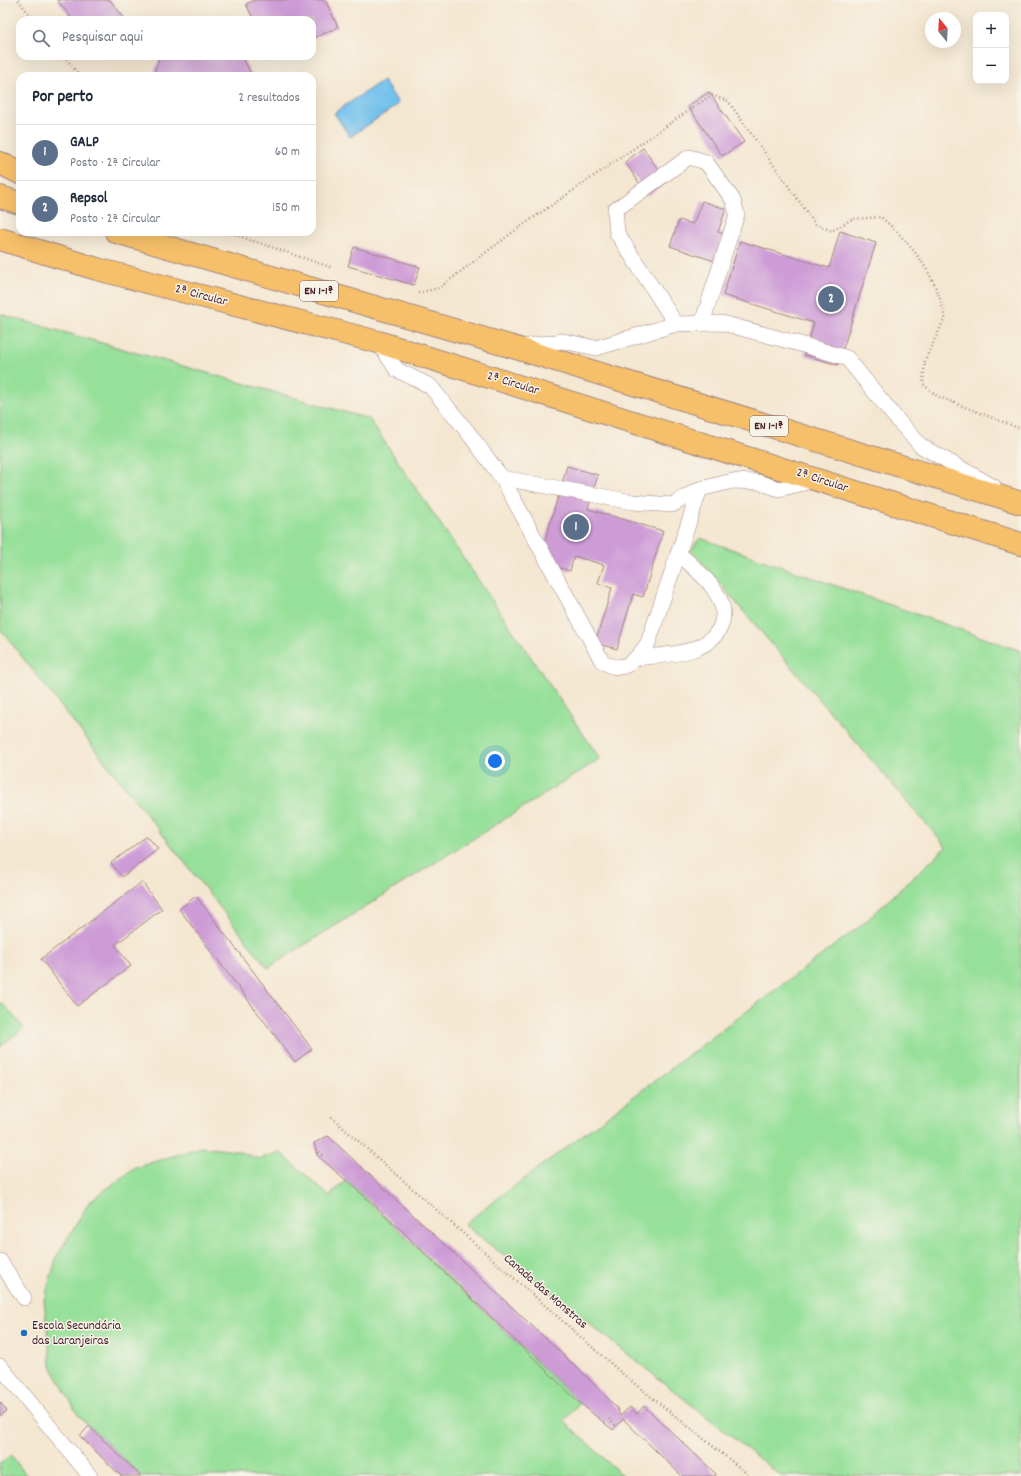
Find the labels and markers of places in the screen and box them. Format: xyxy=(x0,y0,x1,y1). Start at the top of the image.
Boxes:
pin: 2 xyxy=(818,284,844,314)
pin: 1 xyxy=(563,512,589,542)
place label: Escola Secundária das Laranjeiras xyxy=(32,1317,122,1351)
marker: Escola Secundária das Laranjeiras xyxy=(19,1328,29,1338)

